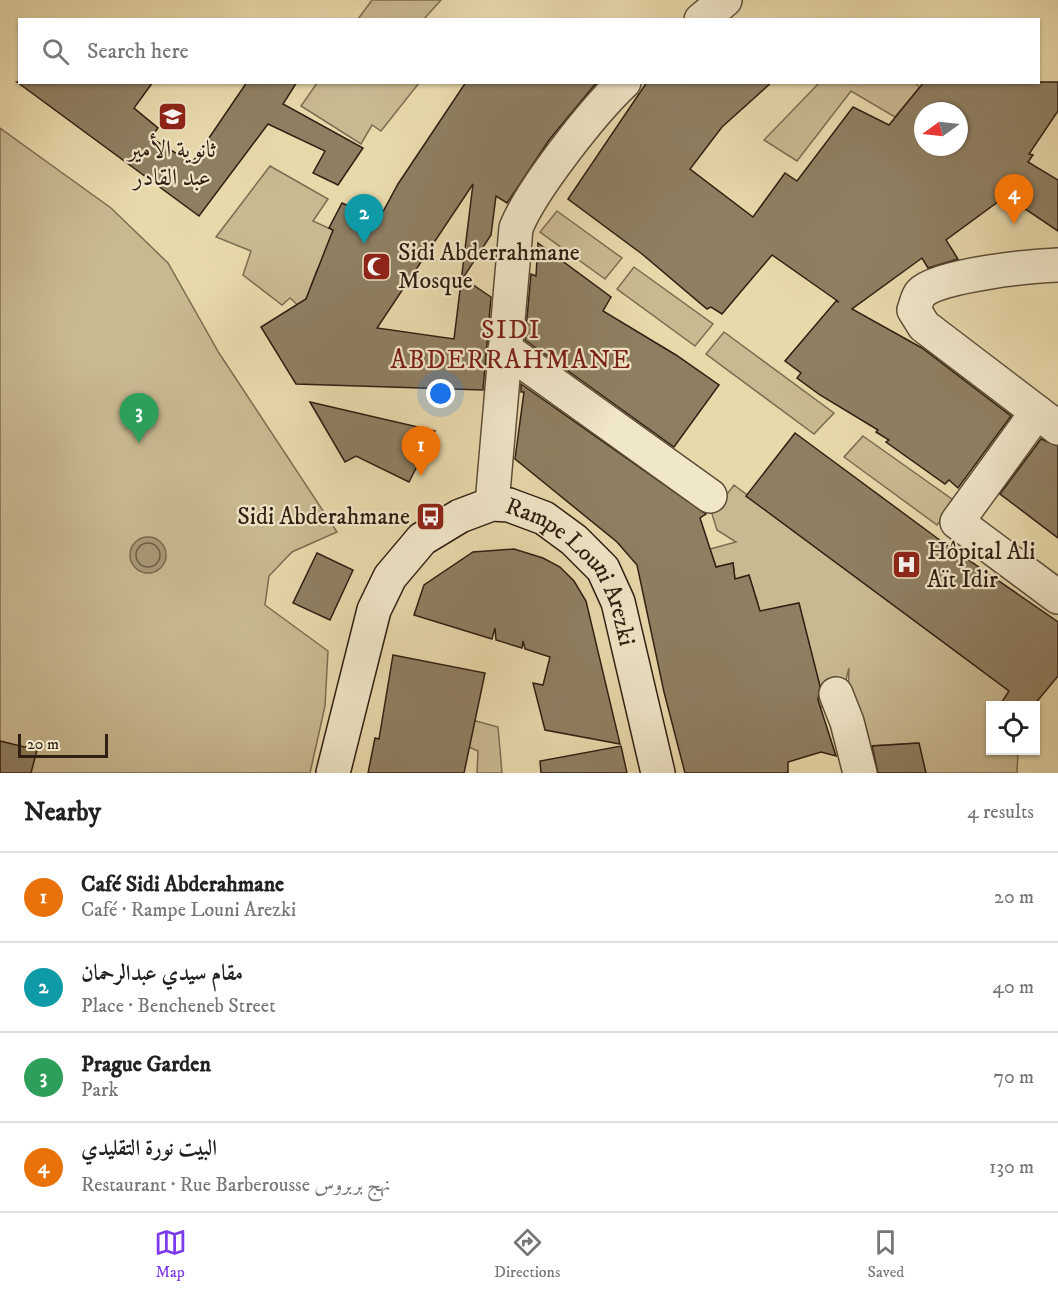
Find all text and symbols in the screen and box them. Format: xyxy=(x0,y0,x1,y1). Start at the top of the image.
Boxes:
search box xyxy=(18,18,1040,84)
icon: search xyxy=(39,35,72,68)
text: Search here xyxy=(87,38,189,65)
school or university icon: ثانوية الأمير عبد القادر xyxy=(156,100,188,132)
north arrow xyxy=(914,102,968,156)
place label: ثانوية الأمير عبد القادر xyxy=(125,133,216,193)
pin: 4 xyxy=(994,174,1034,224)
pin: 2 xyxy=(344,194,384,244)
place label: Sidi Abderrahmane Mosque xyxy=(398,238,580,296)
mosque icon: Sidi Abderrahmane Mosque xyxy=(361,250,393,282)
district label: SIDI ABDERRAHMANE xyxy=(390,314,632,377)
your location xyxy=(426,379,455,408)
pin: 3 xyxy=(120,394,158,443)
pin: 1 xyxy=(402,426,440,476)
street label: Rampe Louni Arezki xyxy=(501,491,642,649)
bus stop icon: Sidi Abderahmane xyxy=(415,500,447,532)
place label: Sidi Abderahmane xyxy=(237,502,410,532)
place label: Hôpital Ali Aït Idir xyxy=(927,537,1036,595)
hospital icon: Hôpital Ali Aït Idir xyxy=(890,549,922,581)
map controls xyxy=(986,701,1040,755)
button: locate xyxy=(986,701,1040,755)
scale bar xyxy=(18,731,108,758)
text: 20 m xyxy=(27,734,59,754)
text: Nearby xyxy=(24,796,101,829)
text: 4 results xyxy=(967,800,1034,825)
text: Café Sidi Abderahmane xyxy=(81,871,284,898)
text: 1 xyxy=(40,885,47,910)
text: 20 m xyxy=(994,885,1034,910)
text: Café · Rampe Louni Arezki xyxy=(81,898,296,923)
text: مقام سيدي عبدالرحمان xyxy=(81,960,243,987)
text: 2 xyxy=(39,975,48,1000)
text: 40 m xyxy=(992,975,1034,1000)
text: Place · Bencheneb Street xyxy=(81,994,276,1019)
text: Prague Garden xyxy=(81,1051,211,1078)
text: 3 xyxy=(40,1065,47,1090)
text: 70 m xyxy=(993,1065,1034,1090)
text: Park xyxy=(81,1078,118,1103)
text: البيت نورة التقليدي xyxy=(81,1135,217,1162)
text: 4 xyxy=(38,1155,49,1180)
text: 130 m xyxy=(989,1155,1034,1180)
text: Restaurant · Rue Barberousse نهج بربروس xyxy=(81,1173,391,1198)
tab: Map xyxy=(154,1226,187,1282)
tab: Directions xyxy=(494,1226,560,1282)
tab: Saved xyxy=(868,1226,904,1282)

